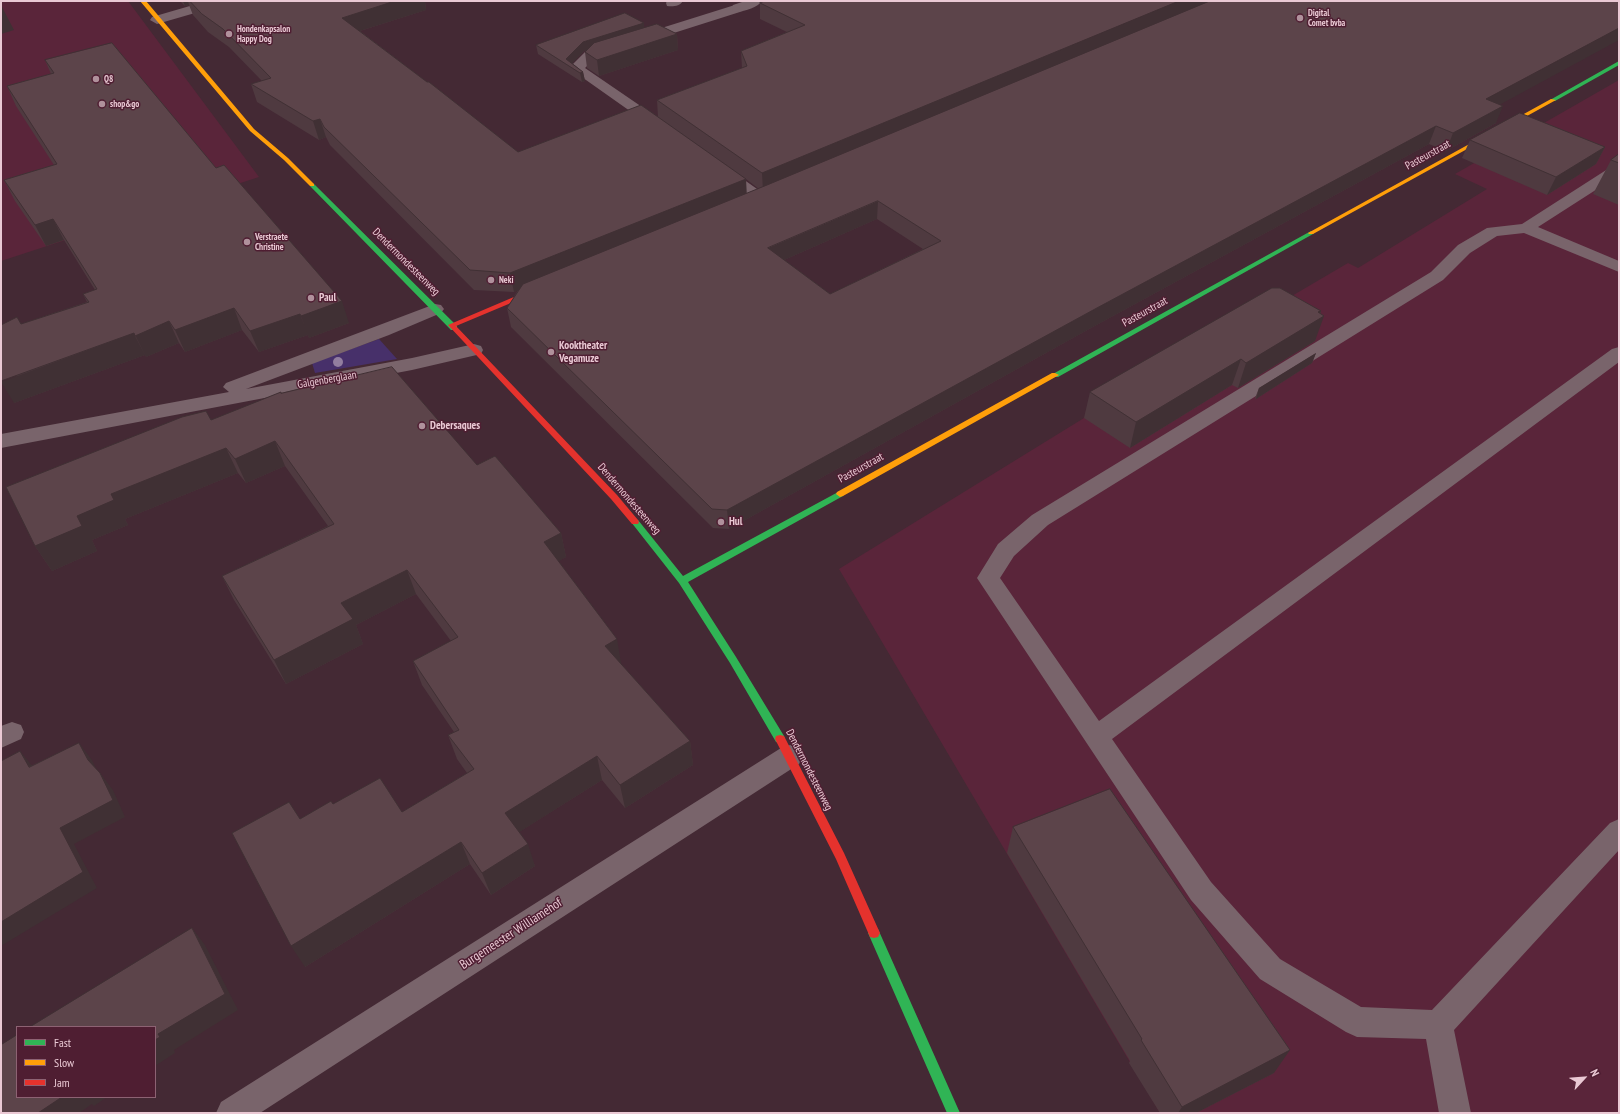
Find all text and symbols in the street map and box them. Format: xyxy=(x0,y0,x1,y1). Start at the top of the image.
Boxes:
place label: Digital Comet bvba xyxy=(1308,8,1345,29)
marker: Digital Comet bvba xyxy=(1295,13,1305,23)
place label: Hondenkapsalon Happy Dog xyxy=(237,24,290,45)
marker: Hondenkapsalon Happy Dog xyxy=(224,29,234,39)
marker: Q8 xyxy=(91,74,101,84)
place label: Q8 xyxy=(104,74,113,84)
marker: shop&go xyxy=(97,99,107,109)
place label: shop&go xyxy=(110,99,139,109)
street label: Pasteurstraat xyxy=(1403,137,1453,173)
street label: Dendermondesteenweg xyxy=(370,226,442,298)
place label: Verstraete Christine xyxy=(255,232,288,253)
marker: Verstraete Christine xyxy=(242,237,252,247)
marker: Neki xyxy=(486,275,496,285)
place label: Neki xyxy=(499,275,513,285)
place label: Paul xyxy=(319,291,336,305)
marker: Paul xyxy=(306,293,316,303)
street label: Pasteurstraat xyxy=(1120,294,1170,330)
place label: Kooktheater Vegamuze xyxy=(559,339,607,365)
marker: Kooktheater Vegamuze xyxy=(546,347,556,357)
street label: Galgenberglaan xyxy=(296,368,358,392)
place label: Debersaques xyxy=(430,419,480,433)
marker: Debersaques xyxy=(417,421,427,431)
street label: Pasteurstraat xyxy=(836,450,886,486)
street label: Dendermondesteenweg xyxy=(595,461,663,537)
place label: Hul xyxy=(729,515,742,529)
marker: Hul xyxy=(716,517,726,527)
street label: Dendermondesteenweg xyxy=(783,727,835,813)
street label: Burgemeester Williamehof xyxy=(457,895,565,973)
legend xyxy=(16,1026,156,1098)
text: Fast xyxy=(54,1035,71,1050)
text: Slow xyxy=(54,1055,74,1070)
north arrow xyxy=(1564,1058,1604,1098)
text: N xyxy=(1587,1067,1602,1078)
text: Jam xyxy=(54,1075,70,1090)

